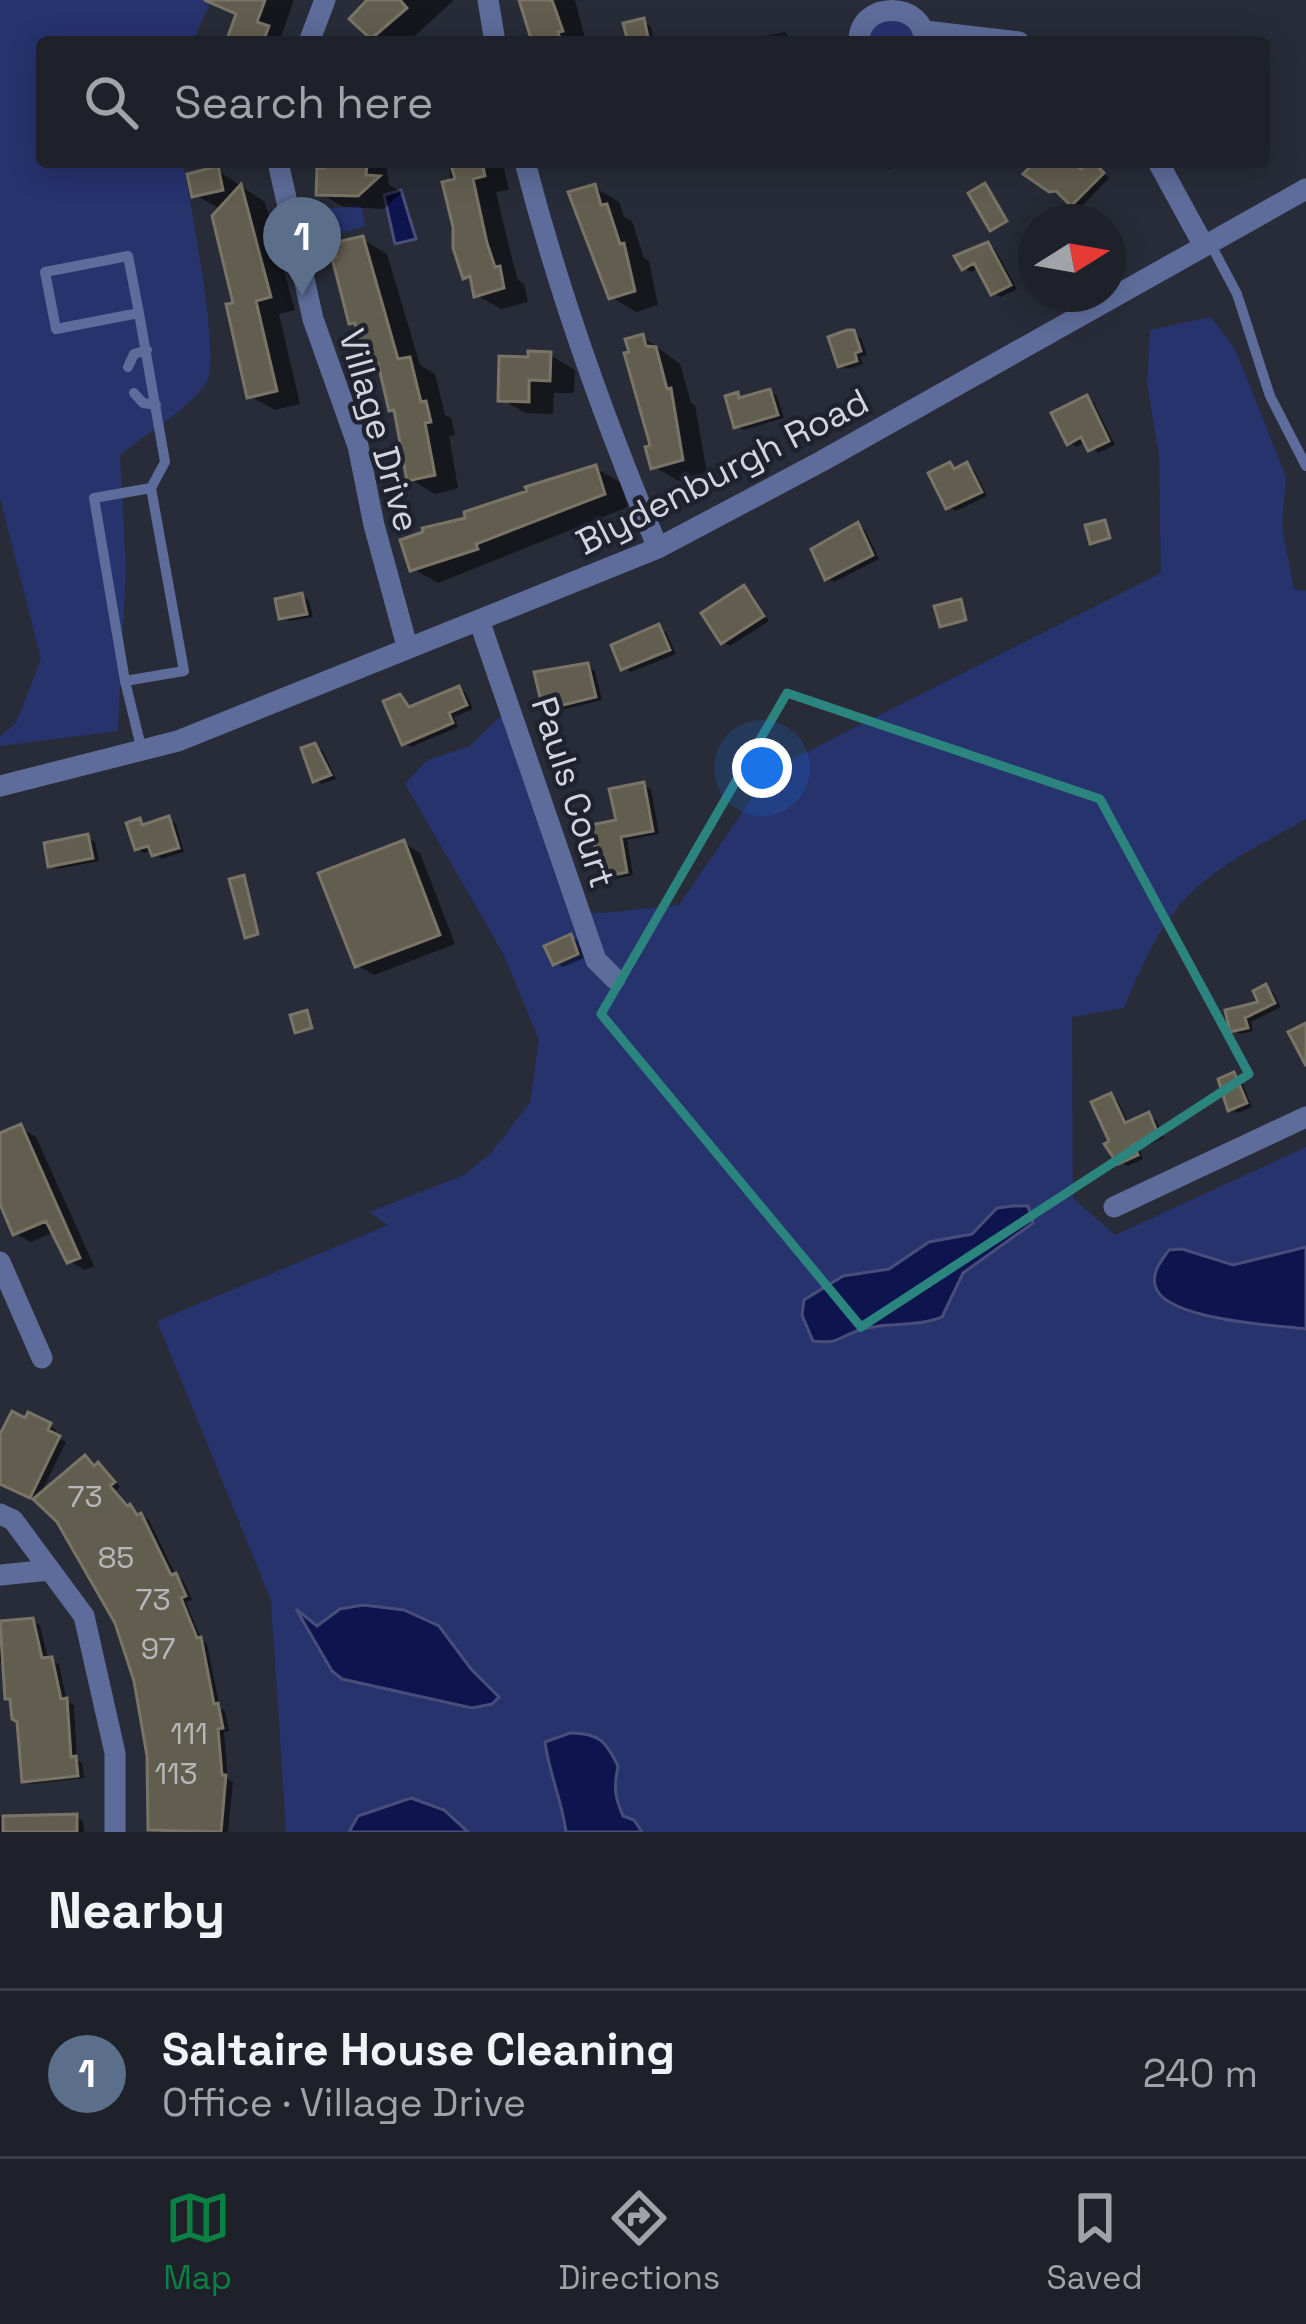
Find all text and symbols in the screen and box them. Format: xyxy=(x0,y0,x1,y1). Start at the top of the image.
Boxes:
search box xyxy=(36,36,1270,168)
icon: search xyxy=(78,69,144,135)
text: Search here xyxy=(174,74,433,131)
pin: 1 xyxy=(263,197,341,296)
north arrow xyxy=(1018,204,1126,312)
street label: Village Drive xyxy=(328,324,430,537)
street label: Blydenburgh Road xyxy=(568,378,876,566)
street label: Pauls Court xyxy=(521,691,626,894)
your location xyxy=(732,738,792,798)
house number: 73 xyxy=(67,1477,103,1516)
house number: 85 xyxy=(98,1538,134,1577)
house number: 73 xyxy=(135,1580,171,1619)
house number: 97 xyxy=(141,1629,175,1668)
house number: 111 xyxy=(170,1714,208,1753)
house number: 113 xyxy=(154,1754,198,1793)
text: Nearby xyxy=(48,1878,225,1943)
text: Saltaire House Cleaning xyxy=(162,2021,675,2078)
text: 1 xyxy=(78,2049,96,2098)
text: 240 m xyxy=(1143,2049,1258,2098)
text: Office · Village Drive xyxy=(162,2078,526,2127)
tab: Map xyxy=(163,2185,232,2299)
tab: Directions xyxy=(558,2185,720,2299)
tab: Saved xyxy=(1047,2185,1143,2299)

